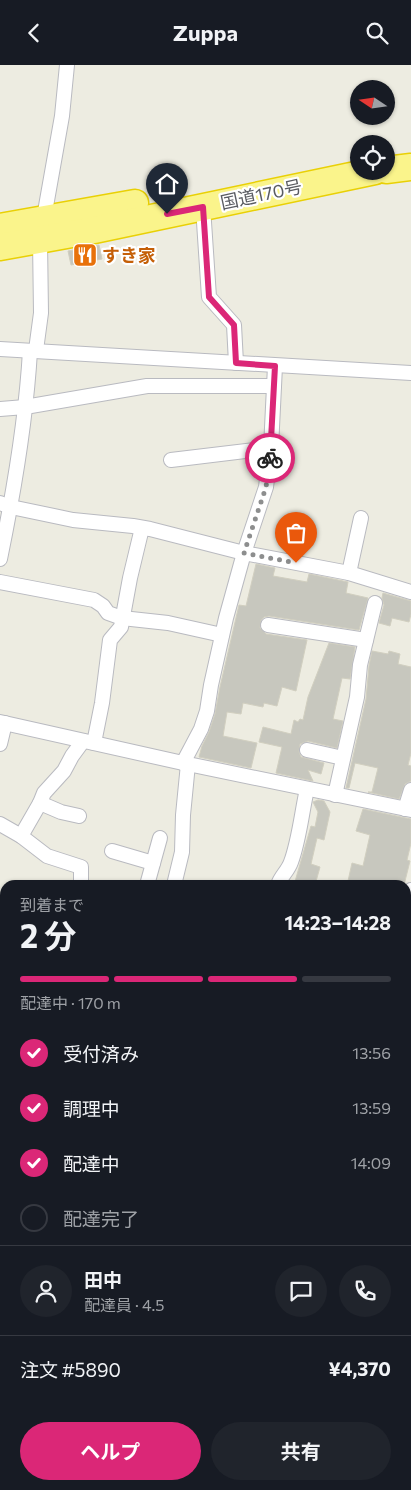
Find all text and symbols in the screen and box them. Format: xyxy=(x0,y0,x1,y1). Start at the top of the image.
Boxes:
icon: back xyxy=(20,19,48,47)
text: Zuppa xyxy=(173,19,238,46)
icon: search xyxy=(363,19,391,47)
north arrow xyxy=(350,80,395,125)
map controls xyxy=(350,80,395,180)
button: locate xyxy=(350,135,395,180)
pin xyxy=(146,163,188,214)
icon: home xyxy=(153,170,181,198)
street label: 国道170号 xyxy=(218,175,304,213)
restaurant icon: すき家 xyxy=(72,242,98,268)
place label: すき家 xyxy=(102,244,156,266)
courier xyxy=(245,433,295,483)
icon: bike xyxy=(256,444,284,472)
pin xyxy=(275,512,317,563)
icon: bag xyxy=(282,519,310,547)
text: 到着まで xyxy=(20,895,84,914)
text: 14:23–14:28 xyxy=(284,911,391,934)
text: 2 分 xyxy=(20,915,76,955)
text: 配達中 · 170 m xyxy=(20,993,121,1012)
icon: check xyxy=(20,1039,48,1067)
text: 受付済み xyxy=(63,1042,139,1065)
text: 13:56 xyxy=(352,1043,391,1062)
icon: check xyxy=(20,1094,48,1122)
text: 調理中 xyxy=(63,1097,120,1120)
text: 13:59 xyxy=(352,1098,391,1117)
icon: check xyxy=(20,1149,48,1177)
text: 配達中 xyxy=(63,1152,120,1175)
text: 14:09 xyxy=(351,1153,391,1172)
text: 配達完了 xyxy=(63,1207,139,1230)
button: person xyxy=(20,1265,72,1317)
button: chat xyxy=(275,1265,327,1317)
button: phone xyxy=(339,1265,391,1317)
text: 田中 xyxy=(84,1268,122,1291)
text: 配達員 · 4.5 xyxy=(84,1295,164,1314)
text: ¥4,370 xyxy=(328,1357,391,1380)
text: 注文 #5890 xyxy=(20,1358,121,1381)
button: ヘルプ xyxy=(20,1422,201,1480)
button: 共有 xyxy=(211,1422,391,1480)

